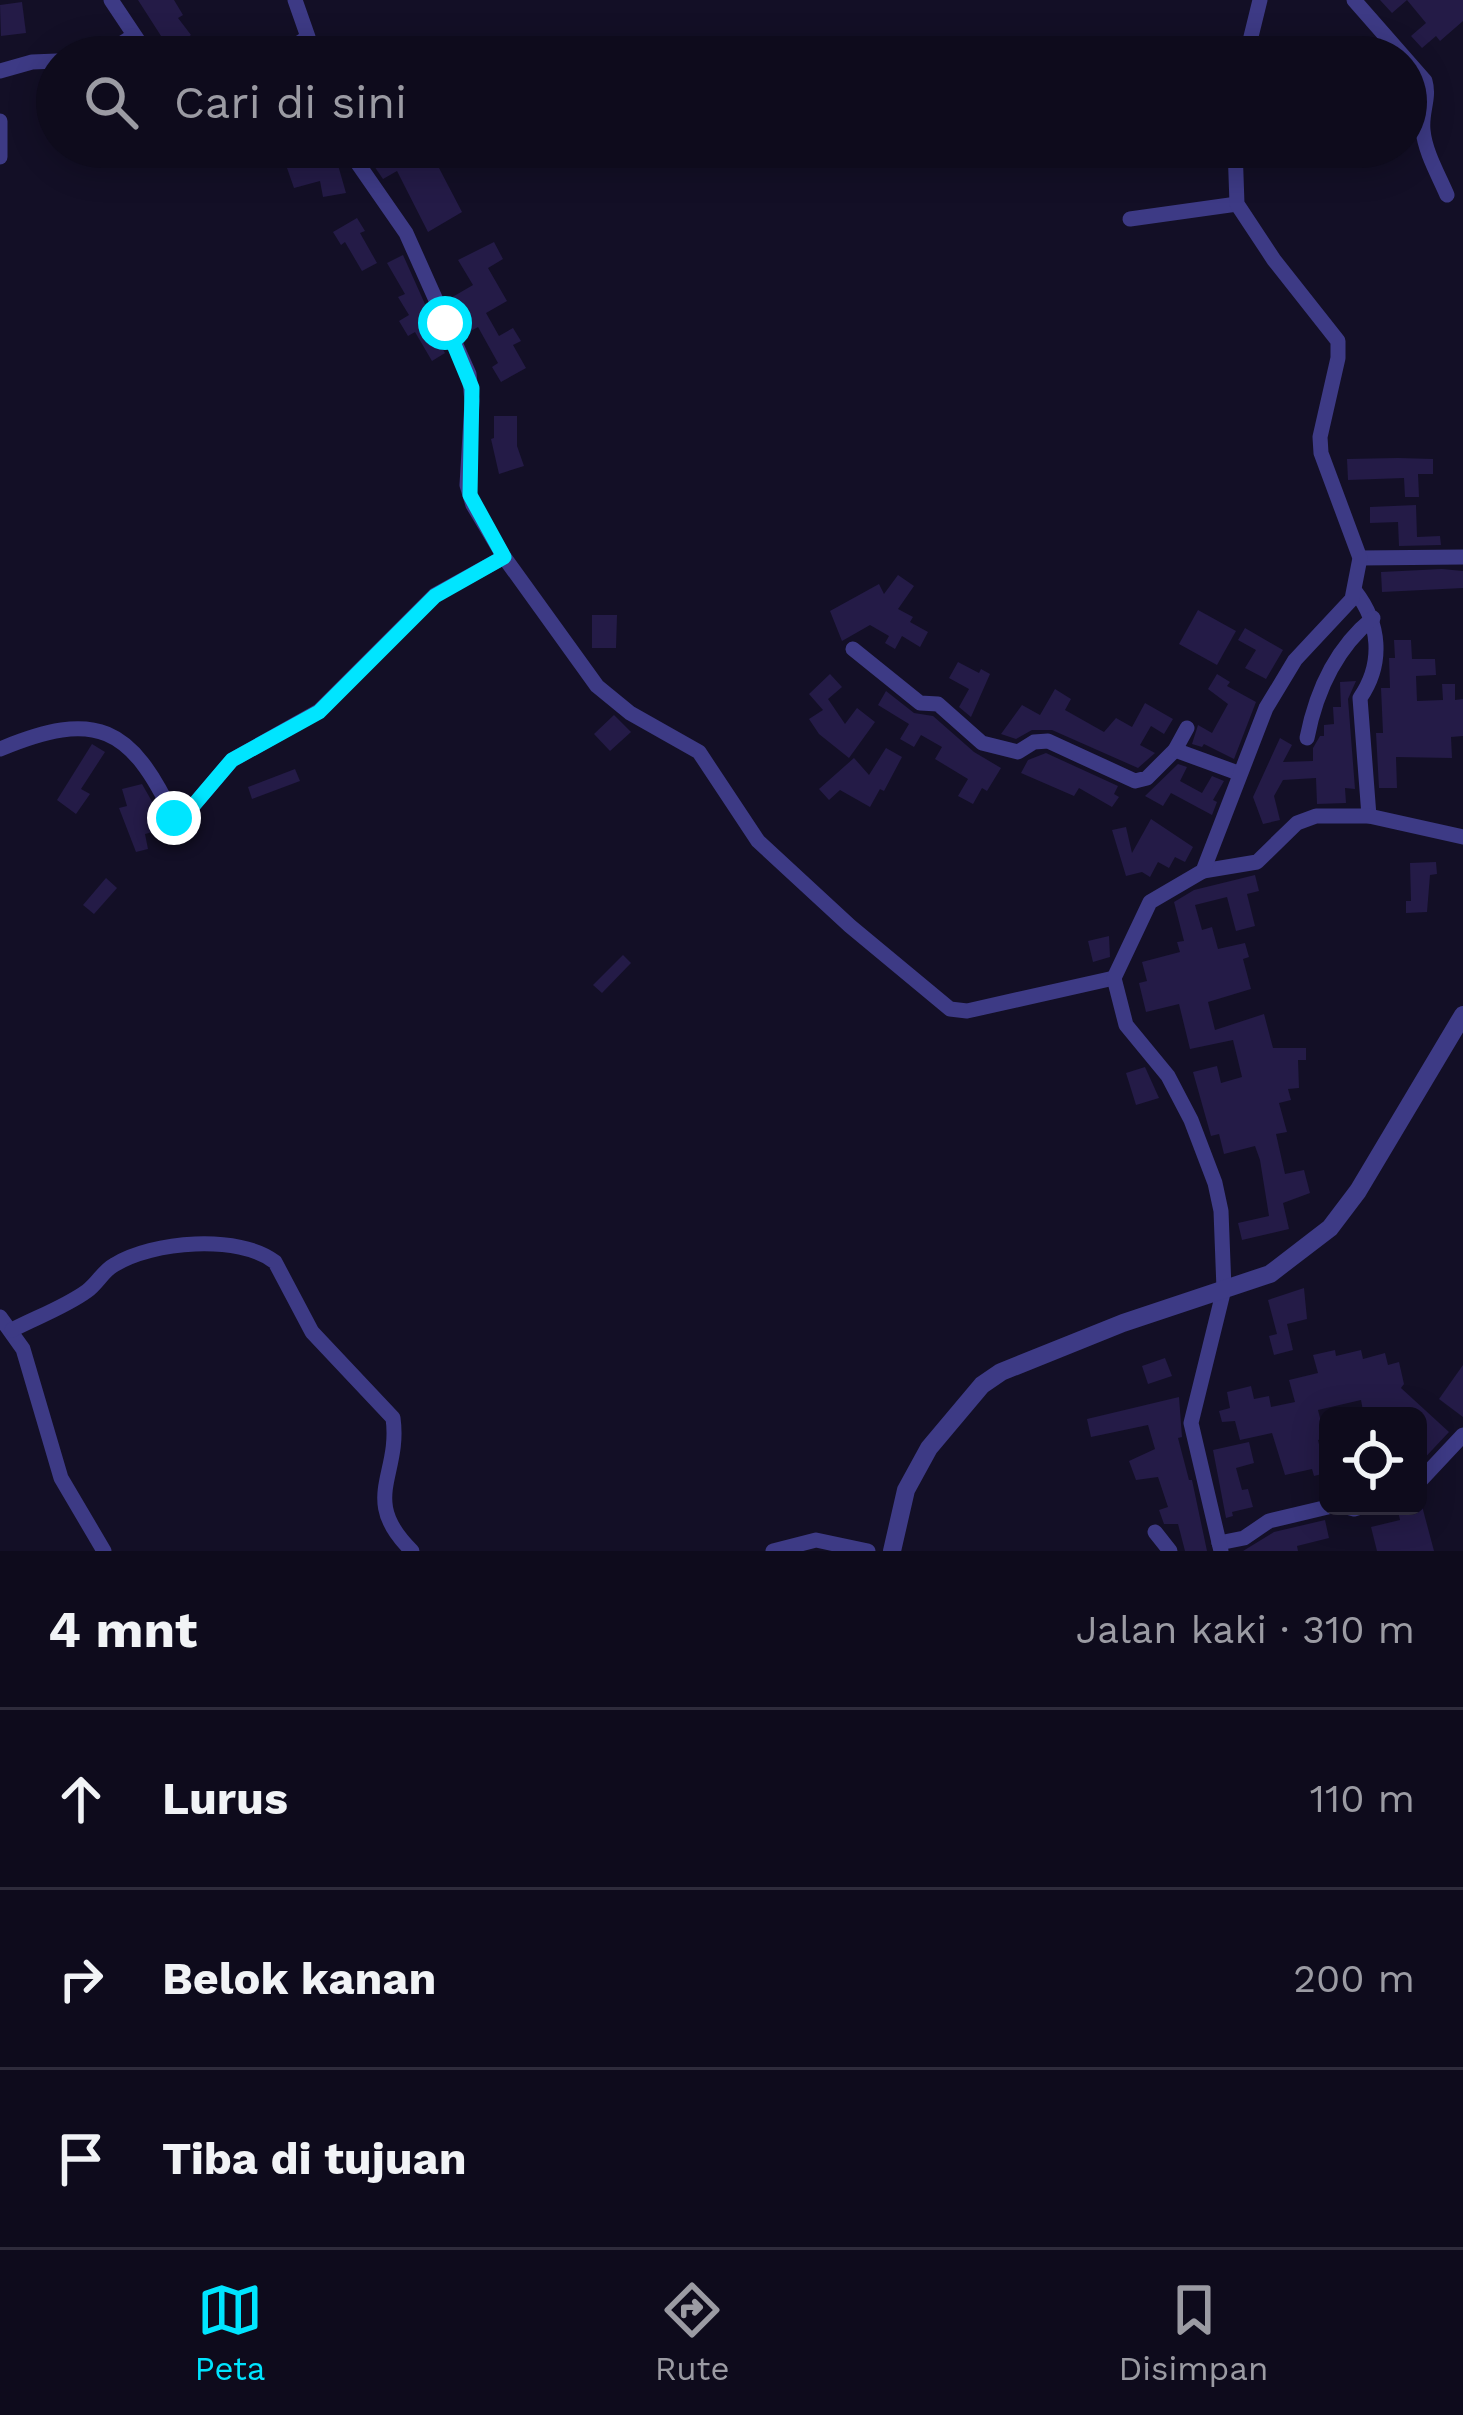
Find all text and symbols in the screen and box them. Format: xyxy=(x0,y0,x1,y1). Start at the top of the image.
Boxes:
search box xyxy=(36,36,1427,168)
icon: search xyxy=(78,69,144,135)
text: Cari di sini xyxy=(174,76,407,129)
route start xyxy=(418,296,472,350)
route end xyxy=(147,791,201,845)
map controls xyxy=(1319,1407,1427,1515)
button: locate xyxy=(1319,1407,1427,1515)
text: 4 mnt xyxy=(48,1600,197,1659)
text: Jalan kaki · 310 m xyxy=(1076,1607,1415,1652)
icon: ahead xyxy=(48,1766,114,1832)
text: Lurus xyxy=(162,1772,288,1825)
text: 110 m xyxy=(1310,1776,1415,1821)
icon: right xyxy=(48,1946,114,2012)
text: Belok kanan xyxy=(162,1952,436,2005)
text: 200 m xyxy=(1293,1956,1415,2001)
icon: arrive xyxy=(48,2126,114,2192)
text: Tiba di tujuan xyxy=(162,2132,467,2185)
tab: Peta xyxy=(195,2277,265,2388)
tab: Rute xyxy=(655,2277,729,2388)
tab: Disimpan xyxy=(1119,2277,1268,2388)

